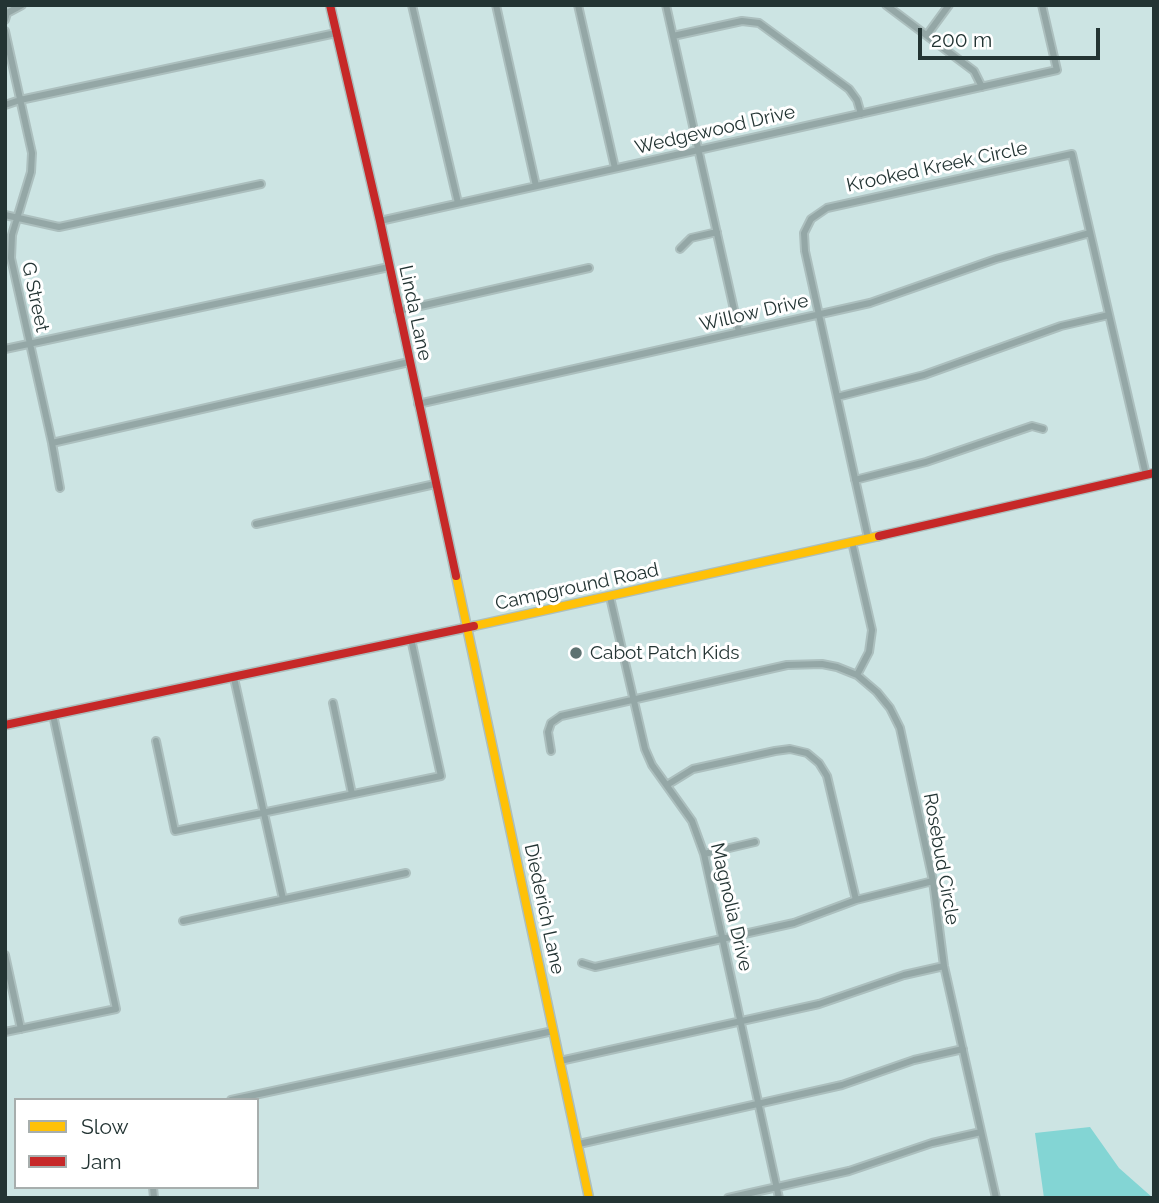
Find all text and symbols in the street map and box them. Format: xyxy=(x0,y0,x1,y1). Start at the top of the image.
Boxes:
scale bar xyxy=(921,14,1103,58)
text: 200 m xyxy=(931,27,992,52)
street label: Wedgewood Drive xyxy=(633,100,797,160)
street label: Krooked Kreek Circle xyxy=(844,137,1030,197)
street label: G Street xyxy=(16,260,54,334)
street label: Linda Lane xyxy=(394,263,436,363)
street label: Willow Drive xyxy=(697,289,811,337)
street label: Campground Road xyxy=(493,559,661,615)
place label: Cabot Patch Kids xyxy=(590,642,739,664)
marker: Cabot Patch Kids xyxy=(568,645,584,661)
street label: Rosebud Circle xyxy=(918,791,964,927)
street label: Magnolia Drive xyxy=(705,841,757,973)
street label: Diederich Lane xyxy=(519,842,569,976)
legend xyxy=(14,1098,259,1189)
text: Slow xyxy=(81,1114,129,1139)
text: Jam xyxy=(81,1149,122,1174)

